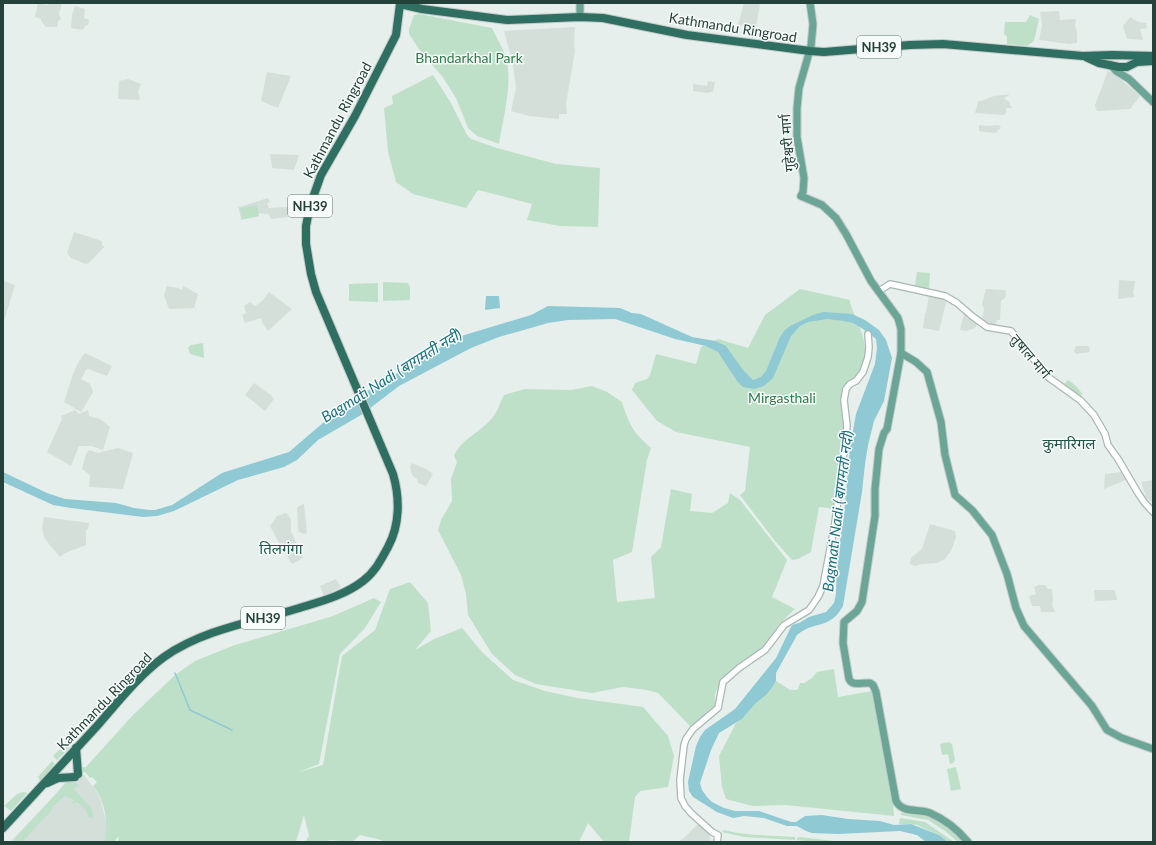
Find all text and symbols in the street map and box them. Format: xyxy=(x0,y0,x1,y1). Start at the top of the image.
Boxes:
street label: Kathmandu Ringroad xyxy=(668,9,798,45)
road number: NH39 xyxy=(857,36,901,58)
park label: Bhandarkhal Park xyxy=(415,49,524,66)
street label: Kathmandu Ringroad xyxy=(299,59,375,181)
street label: गुहेश्वरी मार्ग xyxy=(776,112,800,173)
road number: NH39 xyxy=(288,195,332,217)
water label: Bagmati Nadi (बागमती नदी) xyxy=(317,324,465,426)
street label: तुषाल मार्ग xyxy=(1006,330,1055,384)
park label: Mirgasthali xyxy=(748,389,816,406)
water label: Bagmati Nadi (बागमती नदी) xyxy=(818,429,856,593)
district label: कुमारिगल xyxy=(1042,434,1096,454)
district label: तिलगंगा xyxy=(259,539,304,557)
road number: NH39 xyxy=(241,607,285,629)
street label: Kathmandu Ringroad xyxy=(53,649,155,753)

